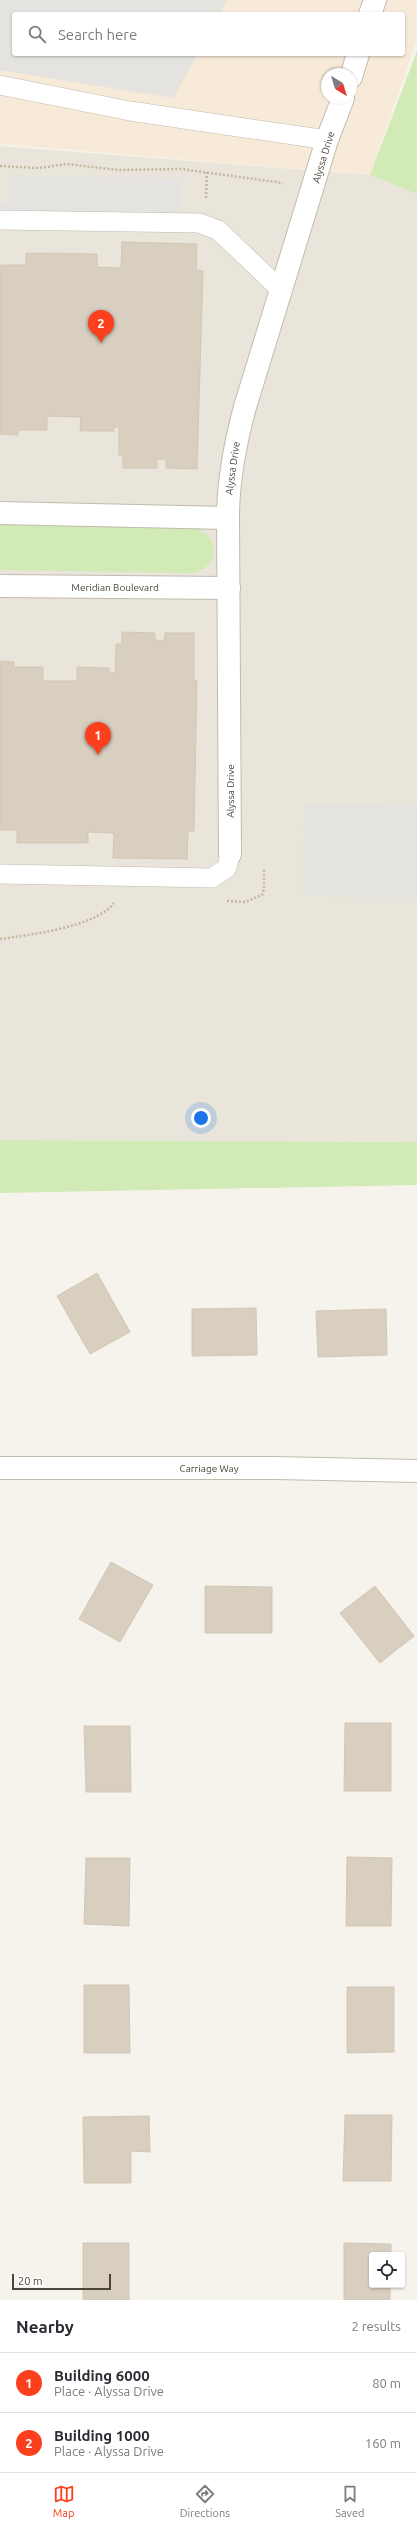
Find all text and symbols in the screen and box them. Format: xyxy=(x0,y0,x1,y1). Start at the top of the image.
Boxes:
search box xyxy=(12,12,405,56)
icon: search xyxy=(26,23,48,45)
text: Search here xyxy=(58,26,137,43)
north arrow xyxy=(321,68,357,104)
street label: Alyssa Drive xyxy=(310,130,337,184)
pin: 2 xyxy=(88,310,114,343)
street label: Alyssa Drive xyxy=(223,441,242,495)
street label: Meridian Boulevard xyxy=(71,582,159,593)
pin: 1 xyxy=(85,722,111,755)
street label: Alyssa Drive xyxy=(225,764,236,818)
your location xyxy=(191,1108,211,1128)
street label: Carriage Way xyxy=(180,1463,239,1474)
map controls xyxy=(369,2252,405,2288)
button: locate xyxy=(369,2252,405,2288)
scale bar xyxy=(12,2272,111,2291)
text: 20 m xyxy=(18,2275,42,2287)
text: Nearby xyxy=(16,2317,74,2336)
text: 2 results xyxy=(351,2319,401,2333)
text: Building 6000 xyxy=(54,2367,150,2384)
text: 1 xyxy=(25,2376,33,2390)
text: 80 m xyxy=(372,2376,401,2390)
text: Place · Alyssa Drive xyxy=(54,2384,164,2398)
text: Building 1000 xyxy=(54,2427,150,2444)
text: 2 xyxy=(25,2436,33,2450)
text: 160 m xyxy=(365,2436,401,2450)
text: Place · Alyssa Drive xyxy=(54,2444,164,2458)
tab: Map xyxy=(53,2483,75,2519)
tab: Directions xyxy=(180,2483,230,2519)
tab: Saved xyxy=(335,2483,364,2519)

